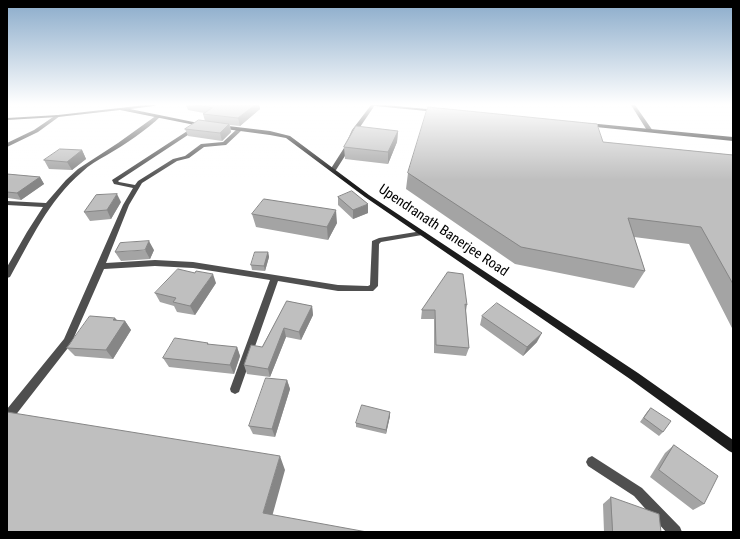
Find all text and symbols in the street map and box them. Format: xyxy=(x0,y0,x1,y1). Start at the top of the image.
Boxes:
street label: Upendranath Banerjee Road xyxy=(375,181,511,281)

